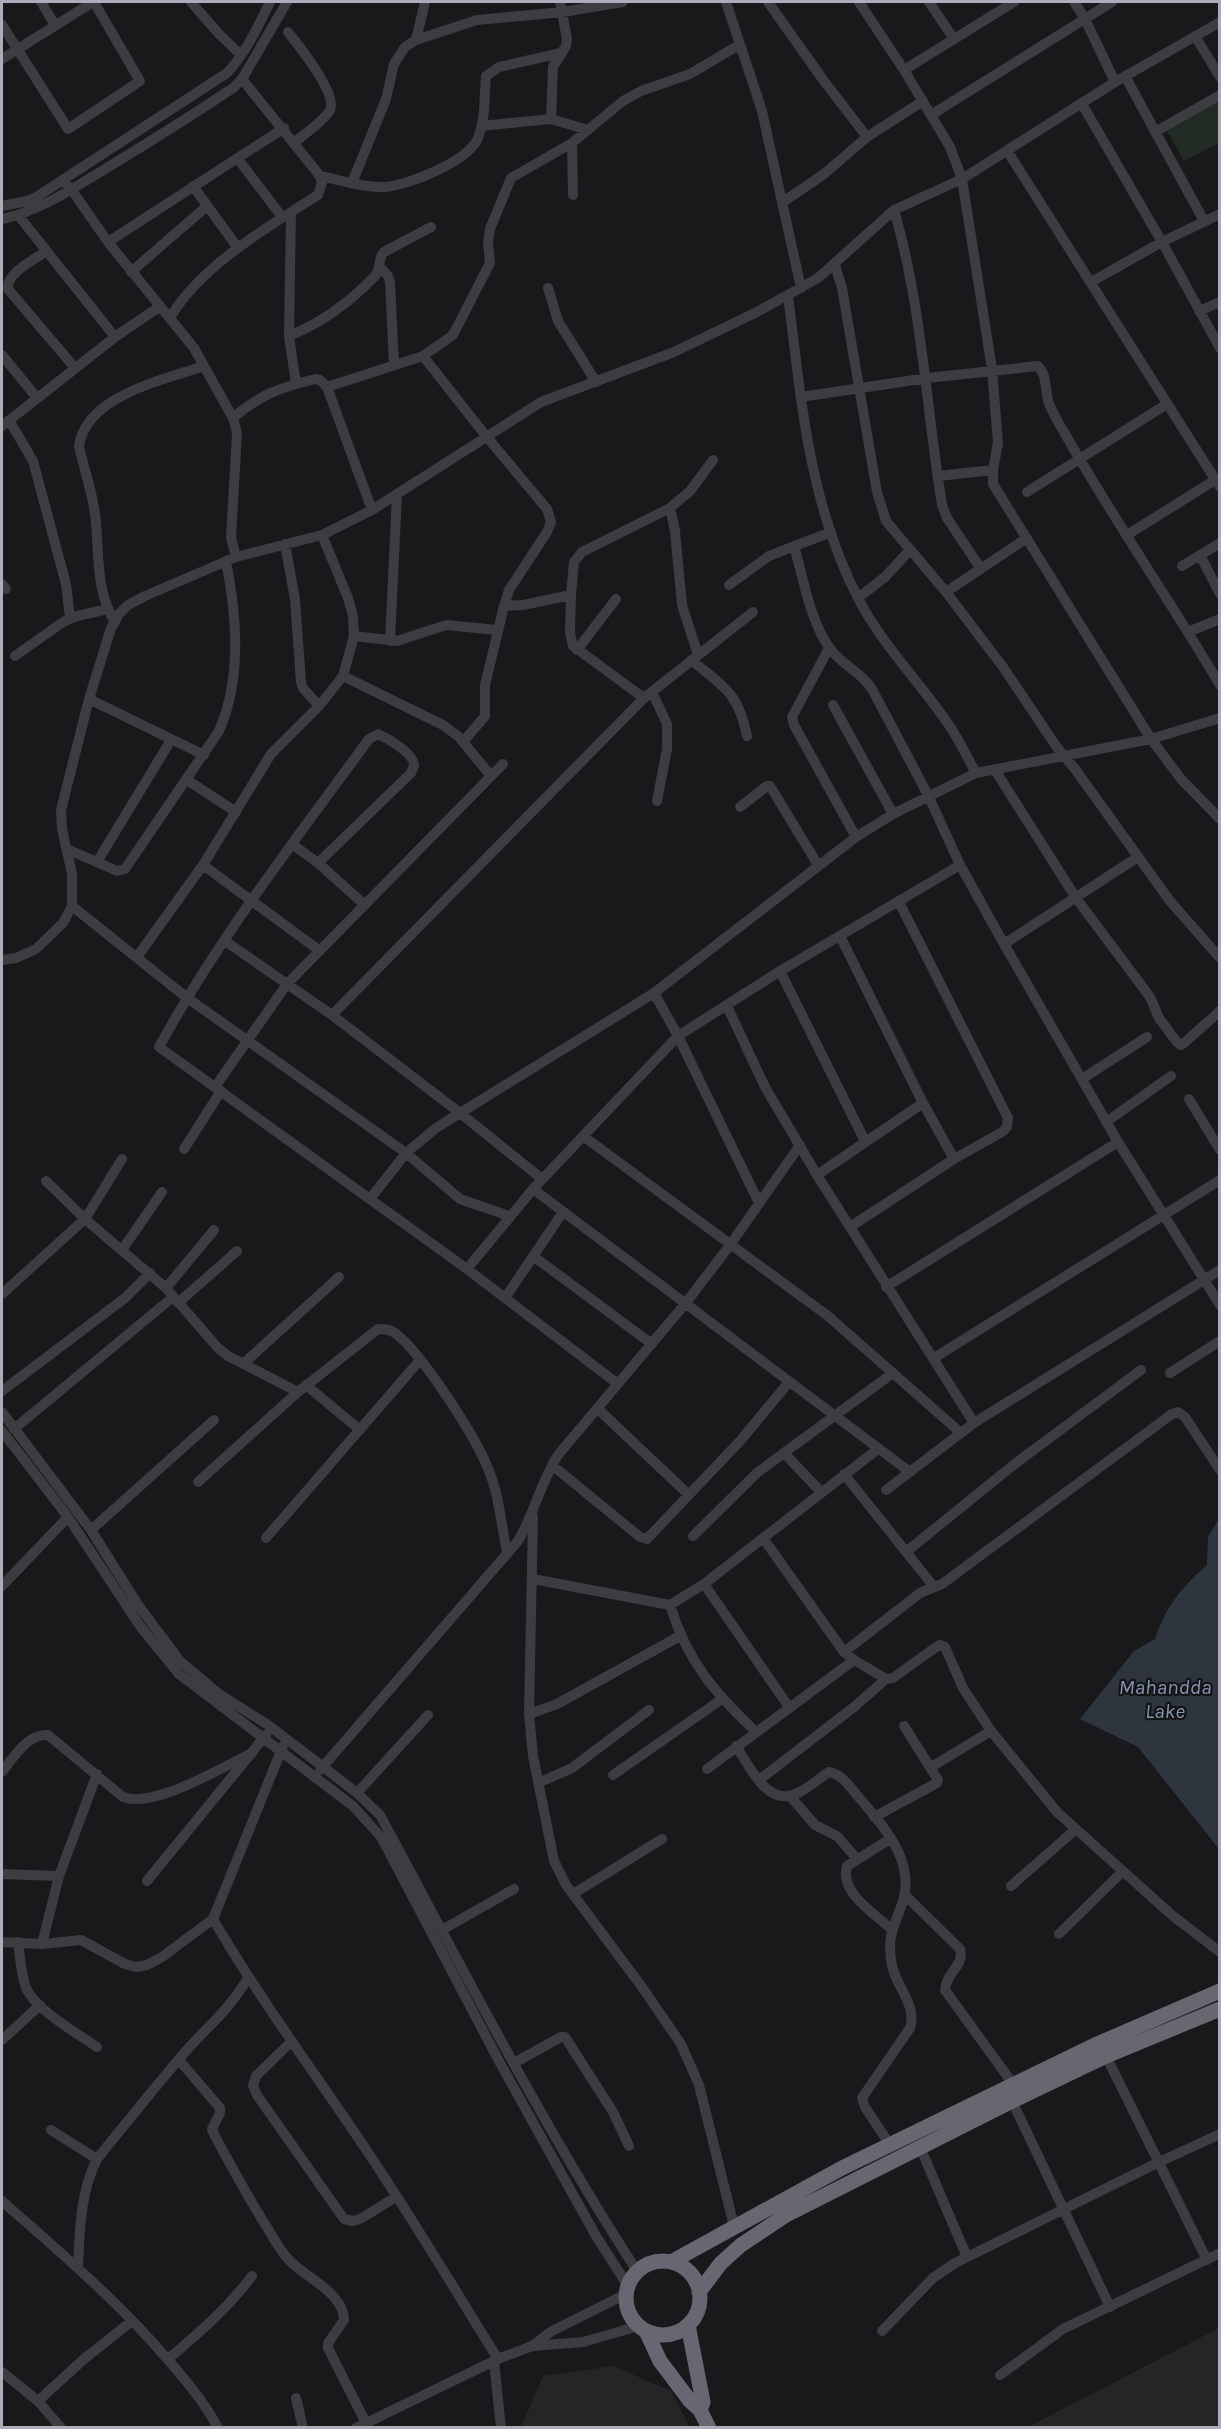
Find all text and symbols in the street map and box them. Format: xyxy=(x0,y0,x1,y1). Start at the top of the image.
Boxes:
water label: Mahandda Lake xyxy=(1118,1675,1212,1723)

